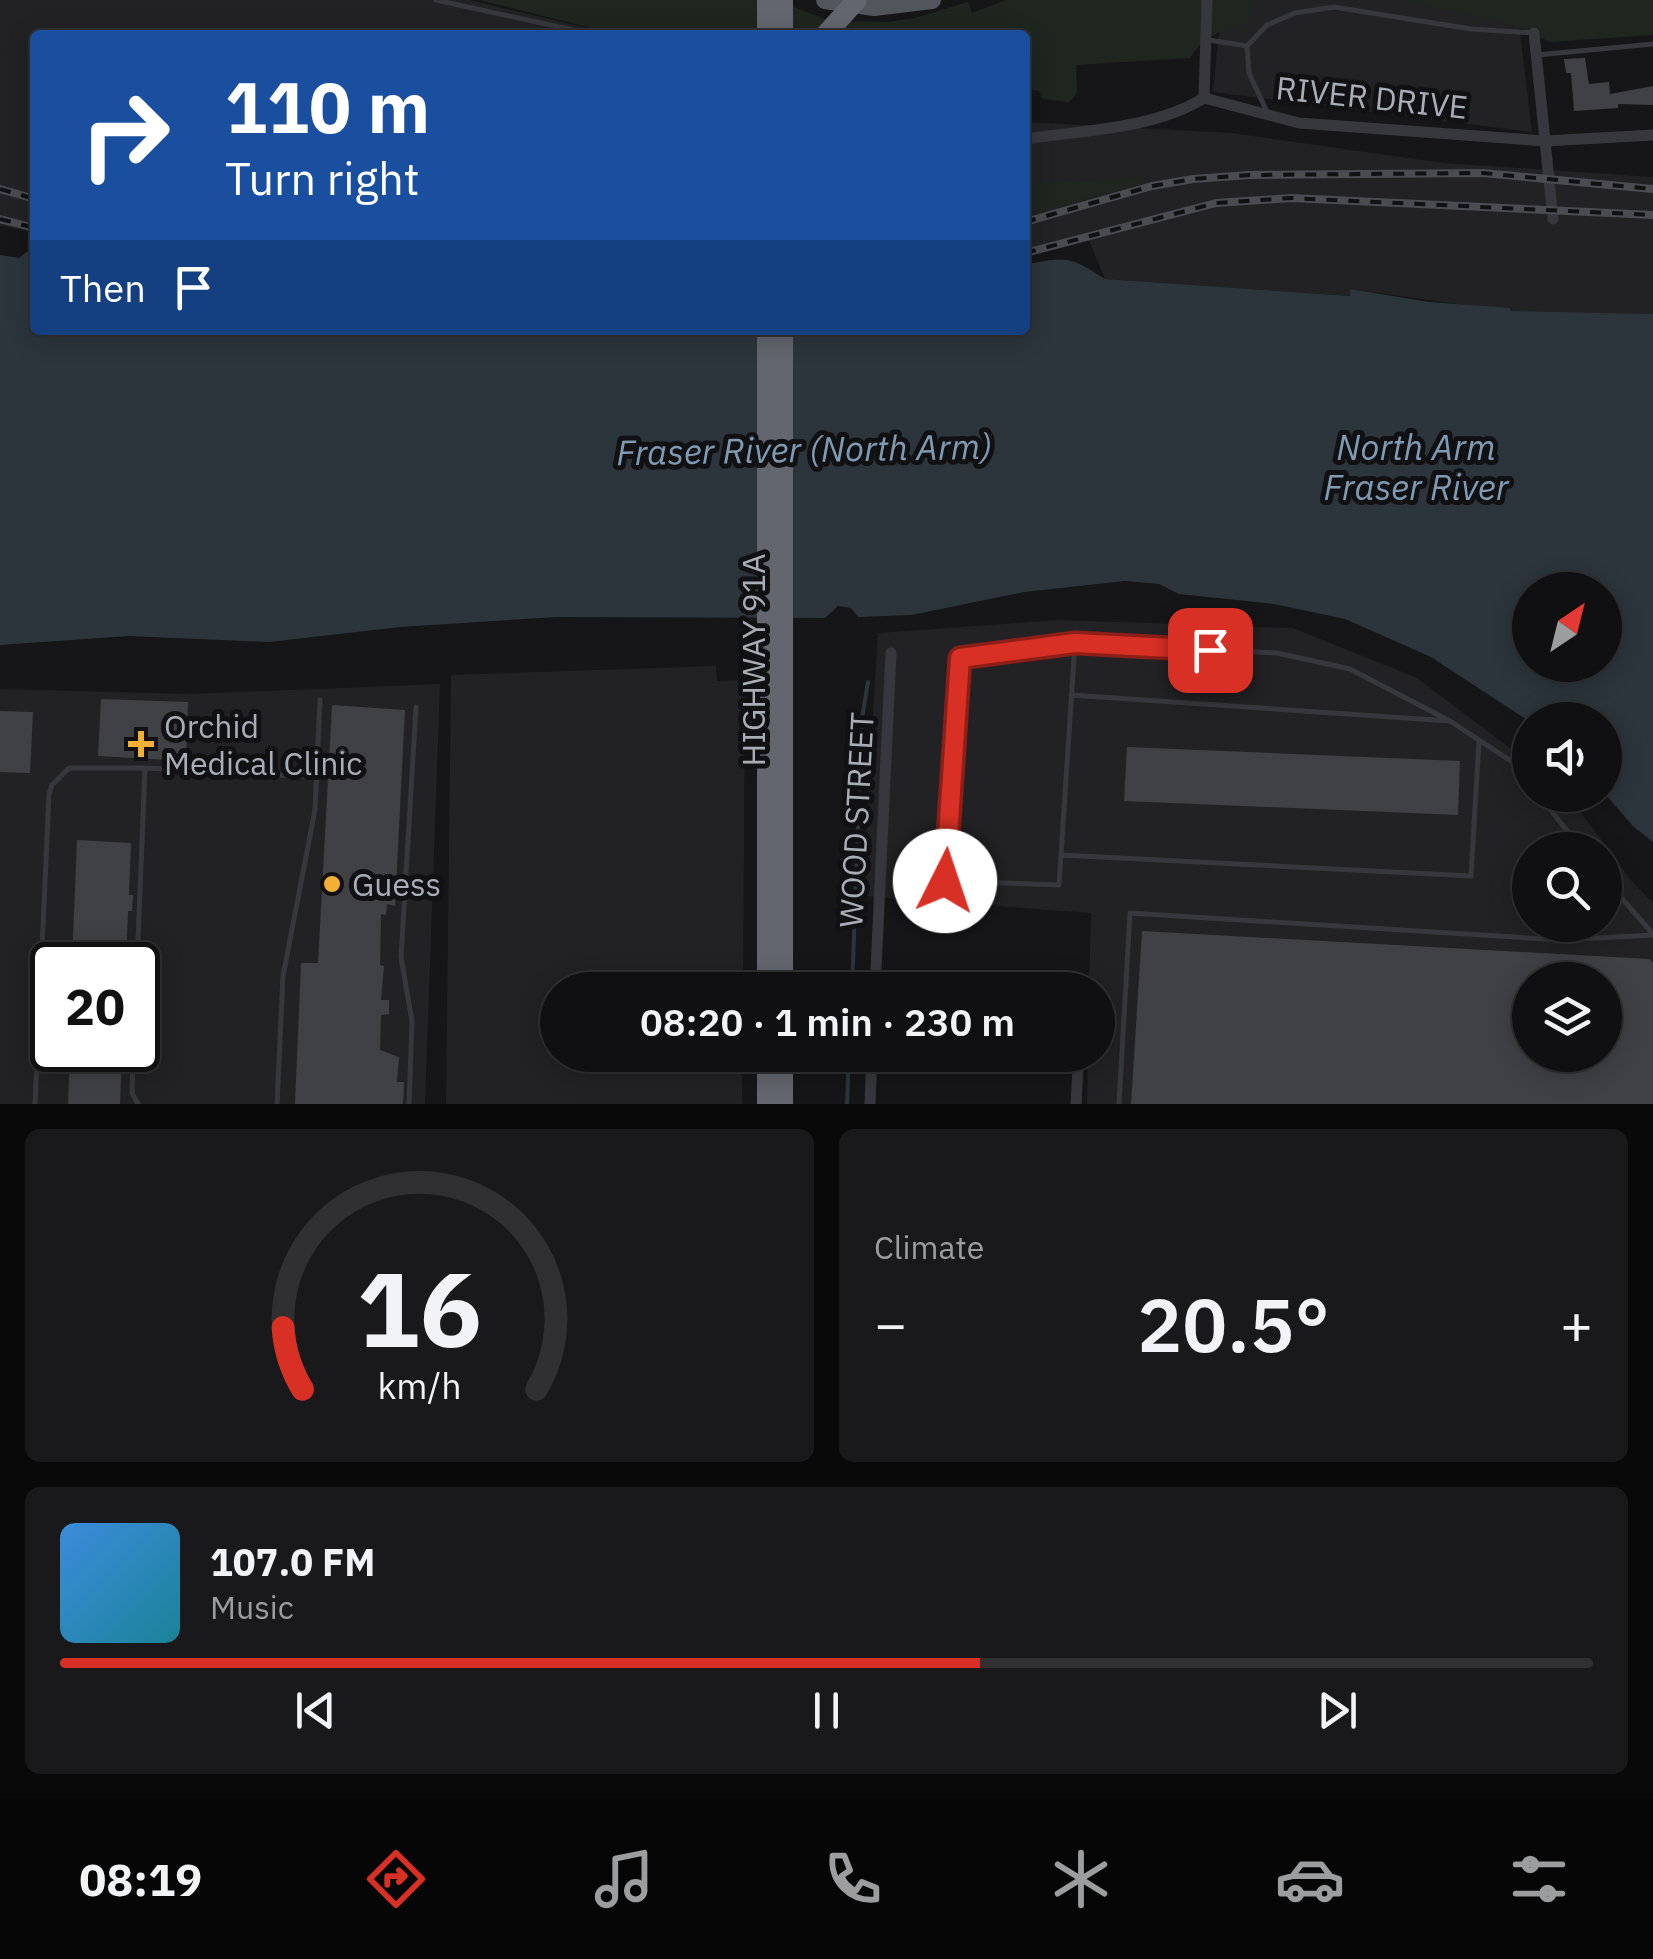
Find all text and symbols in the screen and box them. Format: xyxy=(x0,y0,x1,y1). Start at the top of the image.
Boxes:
text: 110 m xyxy=(225,61,430,152)
street label: RIVER DRIVE xyxy=(1274,66,1470,128)
icon: right xyxy=(60,70,190,200)
text: Turn right xyxy=(225,149,420,207)
icon: arrive xyxy=(166,260,221,315)
text: Then xyxy=(60,263,146,312)
water label: Fraser River (North Arm) xyxy=(616,423,992,475)
water label: North Arm Fraser River xyxy=(1324,424,1510,510)
street label: HIGHWAY 91A xyxy=(732,554,774,766)
north arrow xyxy=(1512,572,1622,682)
map controls xyxy=(1512,572,1622,1072)
pin xyxy=(1168,608,1253,693)
icon: arrive xyxy=(1183,623,1238,678)
button: sound xyxy=(1512,702,1622,812)
place label: Orchid Medical Clinic xyxy=(164,705,362,784)
street label: WOOD STREET xyxy=(829,711,883,929)
marker: Orchid Medical Clinic xyxy=(128,731,154,757)
position arrow xyxy=(893,829,997,933)
button: search xyxy=(1512,832,1622,942)
place label: Guess xyxy=(352,863,441,905)
marker: Guess xyxy=(321,873,343,895)
speed limit sign: 20 xyxy=(30,942,160,1072)
button: layers xyxy=(1512,962,1622,1072)
text: 08:20 · 1 min · 230 m xyxy=(640,997,1015,1046)
text: Climate xyxy=(874,1226,984,1268)
text: 16 xyxy=(357,1240,482,1376)
text: 20.5° xyxy=(1137,1275,1330,1373)
text: − xyxy=(874,1288,907,1359)
text: + xyxy=(1560,1288,1593,1359)
text: km/h xyxy=(377,1362,462,1409)
text: 107.0 FM xyxy=(210,1537,375,1586)
text: Music xyxy=(210,1586,294,1628)
icon: previous xyxy=(288,1683,343,1738)
icon: pause xyxy=(799,1683,854,1738)
icon: next xyxy=(1310,1683,1365,1738)
icon: directions xyxy=(361,1844,431,1914)
icon: music xyxy=(589,1844,659,1914)
icon: phone xyxy=(818,1844,888,1914)
icon: climate xyxy=(1046,1844,1116,1914)
icon: car xyxy=(1275,1844,1345,1914)
icon: filters xyxy=(1504,1844,1574,1914)
text: 08:19 xyxy=(79,1850,202,1908)

